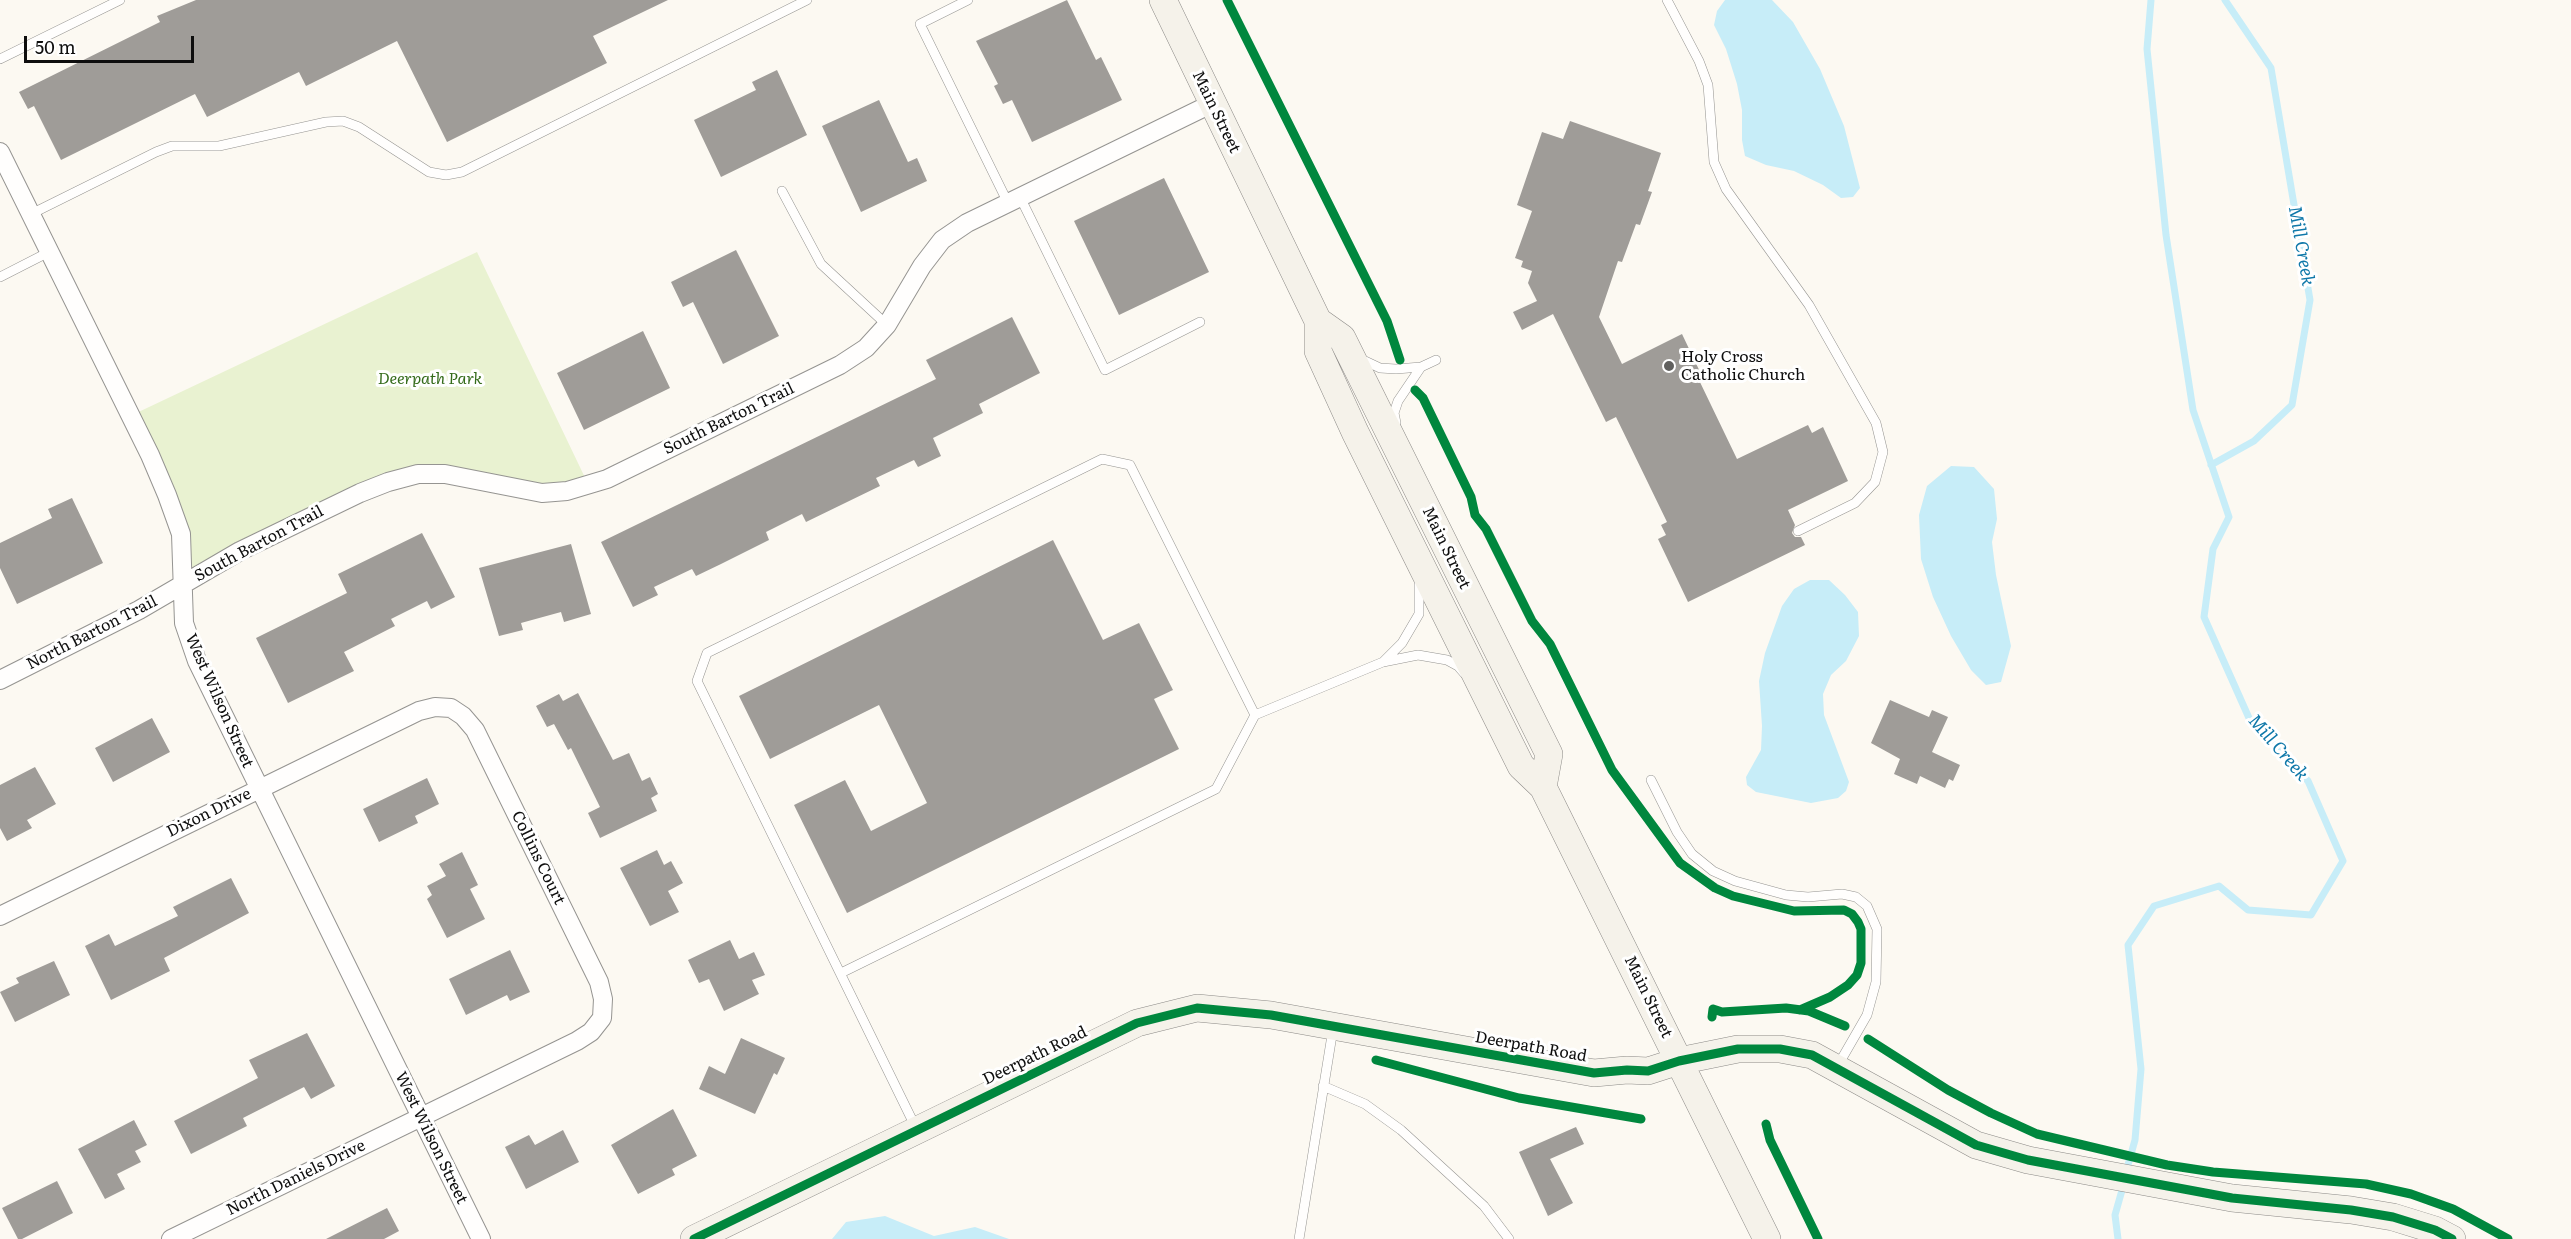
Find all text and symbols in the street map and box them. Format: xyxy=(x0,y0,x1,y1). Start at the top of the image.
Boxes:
scale bar xyxy=(27,24,196,62)
text: 50 m xyxy=(35,33,76,60)
street label: Main Street xyxy=(1188,68,1244,156)
water label: Mill Creek xyxy=(2283,204,2319,288)
place label: Holy Cross Catholic Church xyxy=(1681,347,1805,385)
marker: Holy Cross Catholic Church xyxy=(1662,359,1676,373)
park label: Deerpath Park xyxy=(378,369,482,389)
street label: South Barton Trail xyxy=(660,379,798,459)
street label: South Barton Trail xyxy=(191,502,327,586)
street label: Main Street xyxy=(1418,504,1474,592)
street label: North Barton Trail xyxy=(24,592,160,674)
street label: West Wilson Street xyxy=(181,631,257,771)
water label: Mill Creek xyxy=(2243,710,2313,786)
street label: Dixon Drive xyxy=(164,784,254,842)
street label: Collins Court xyxy=(507,808,569,908)
street label: Main Street xyxy=(1620,953,1676,1041)
street label: Deerpath Road xyxy=(980,1023,1090,1089)
street label: Deerpath Road xyxy=(1474,1028,1588,1066)
street label: West Wilson Street xyxy=(391,1069,471,1207)
street label: North Daniels Drive xyxy=(223,1136,369,1220)

